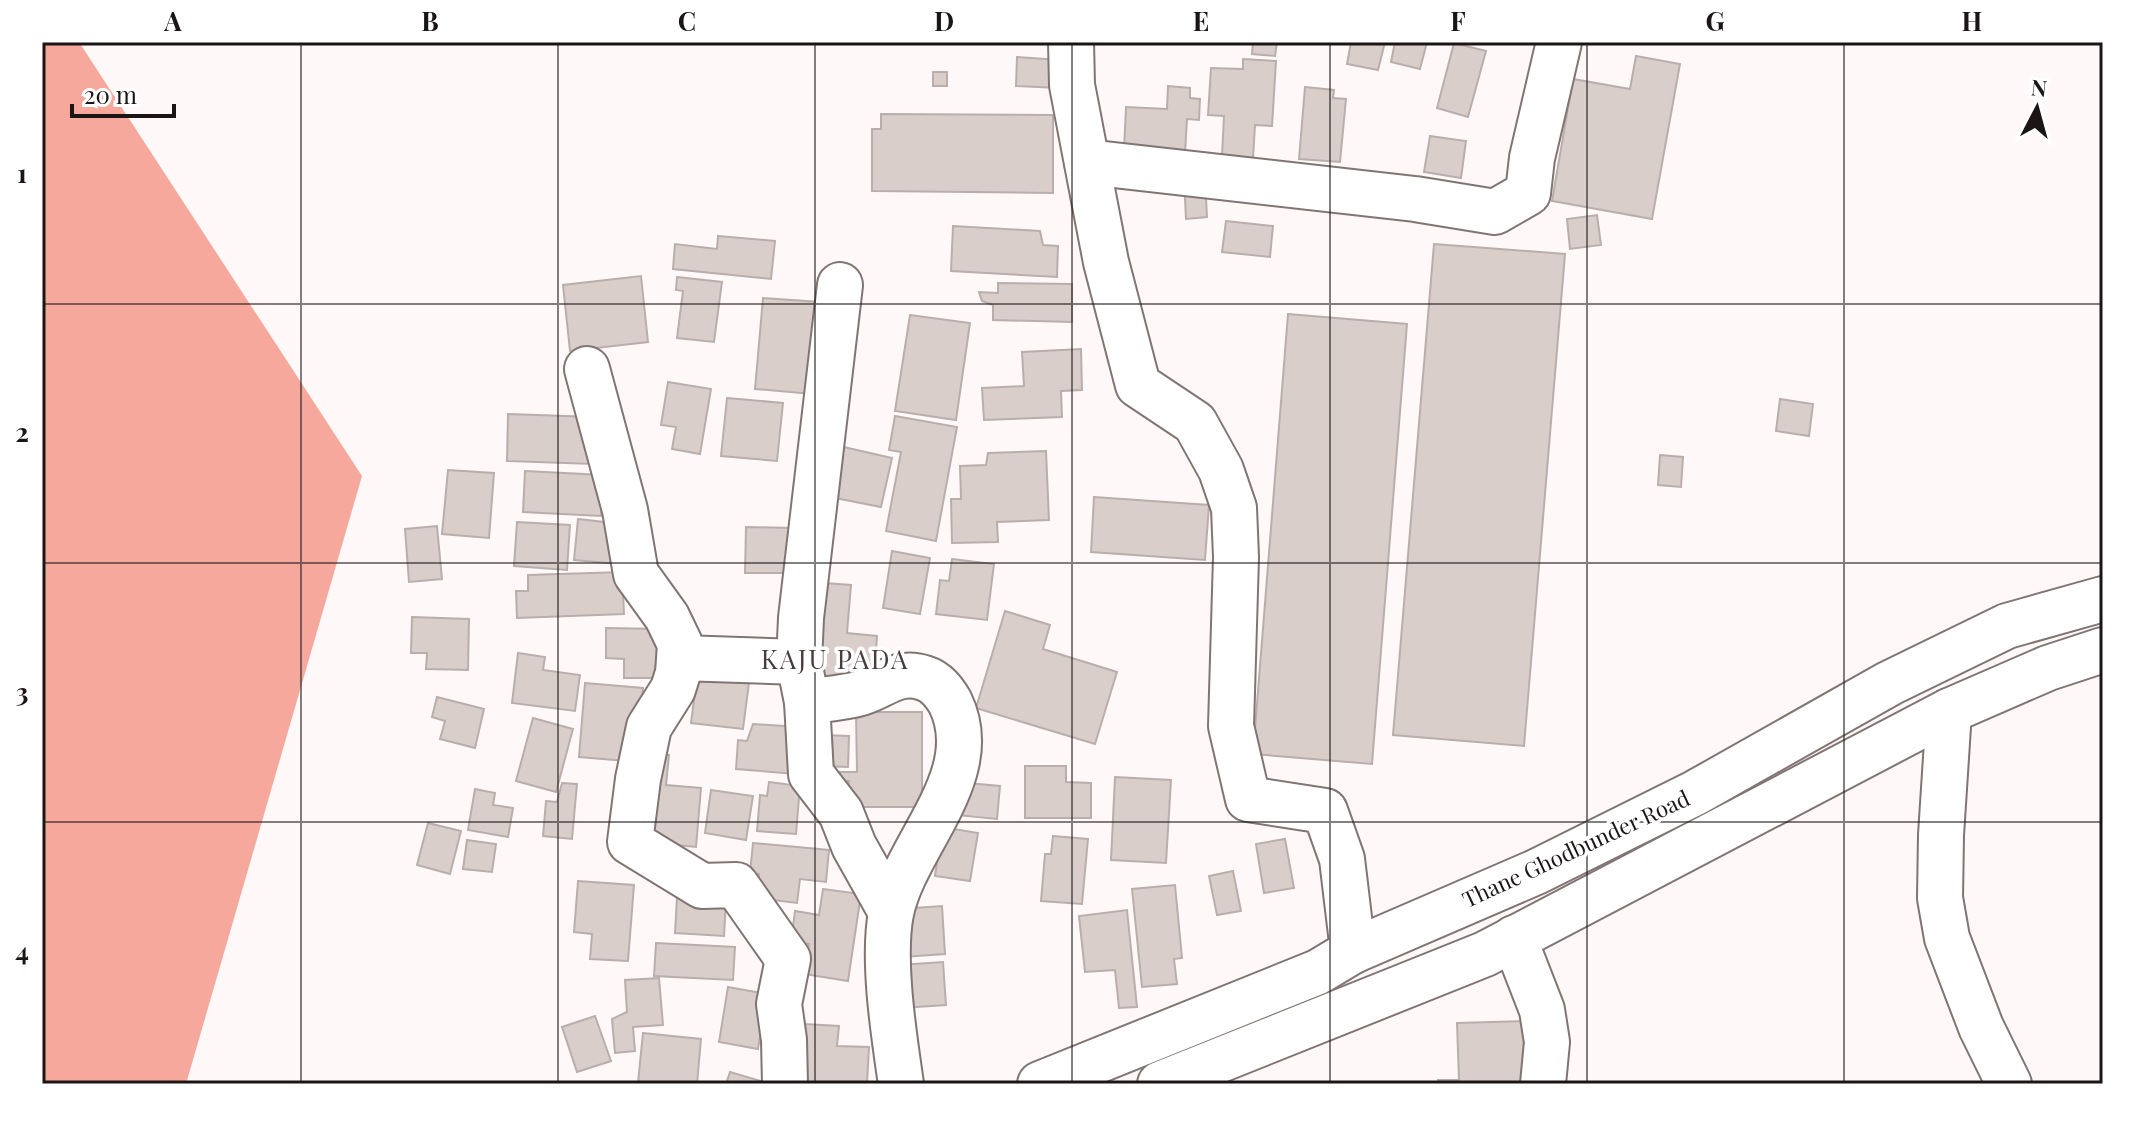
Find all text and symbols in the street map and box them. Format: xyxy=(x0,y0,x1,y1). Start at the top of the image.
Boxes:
text: A xyxy=(163,3,182,38)
text: B xyxy=(421,3,439,38)
text: C xyxy=(678,3,696,38)
text: D xyxy=(934,3,954,38)
text: E xyxy=(1193,3,1209,38)
text: F xyxy=(1450,3,1466,38)
text: G xyxy=(1705,3,1725,38)
text: H xyxy=(1962,3,1982,38)
scale bar xyxy=(72,68,174,118)
north arrow xyxy=(1997,68,2077,148)
text: N xyxy=(2030,71,2049,103)
text: 20 m xyxy=(84,78,137,110)
text: 1 xyxy=(17,155,27,190)
text: 2 xyxy=(15,414,29,449)
district label: KAJU PADA xyxy=(761,641,909,676)
text: 3 xyxy=(16,674,28,709)
street label: Thane Ghodbunder Road xyxy=(1457,782,1694,914)
text: 4 xyxy=(15,933,29,968)

